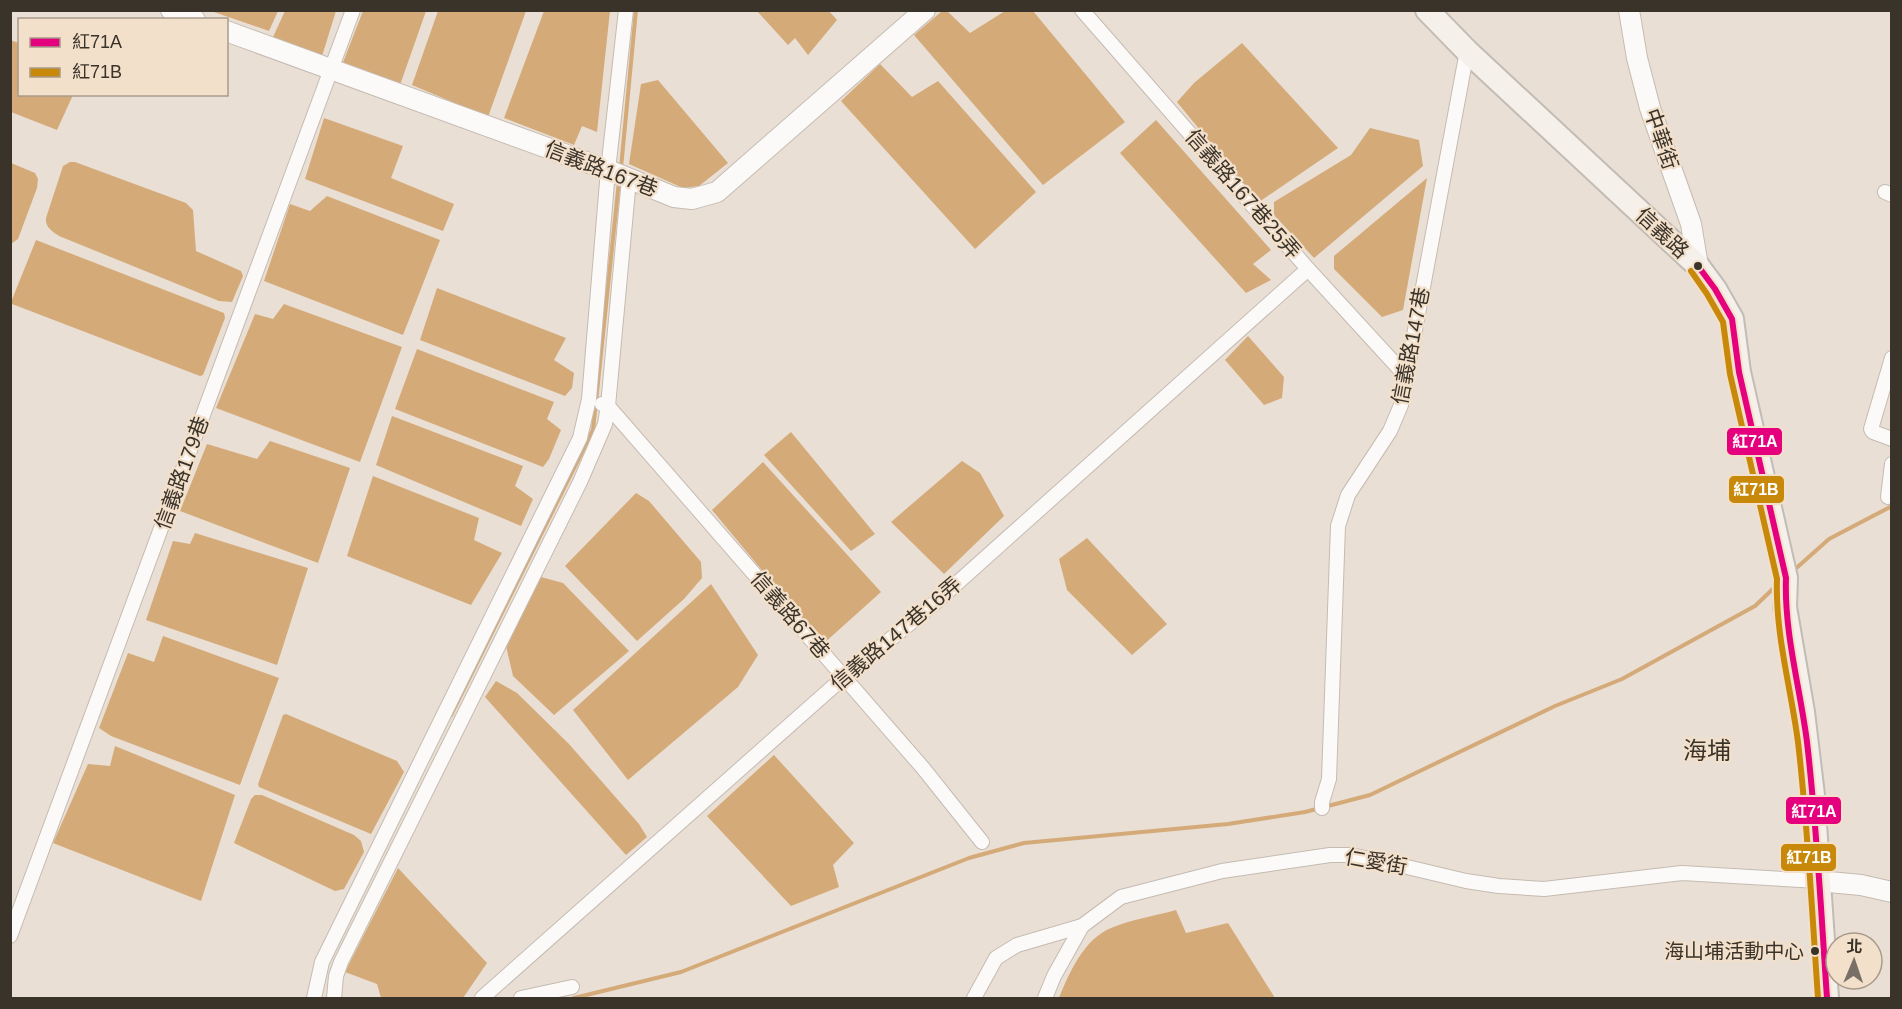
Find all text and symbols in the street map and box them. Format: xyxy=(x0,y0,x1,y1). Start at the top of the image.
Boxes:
legend xyxy=(18,18,228,96)
text: 紅71A xyxy=(72,32,122,52)
text: 紅71B xyxy=(72,62,122,82)
street label: 中華街 xyxy=(1640,105,1683,172)
street label: 信義路167巷25弄 xyxy=(1181,124,1306,263)
street label: 信義路167巷 xyxy=(541,136,661,201)
street label: 信義路 xyxy=(1631,203,1693,263)
unlabelled marker xyxy=(1692,260,1704,272)
street label: 信義路147巷 xyxy=(1388,285,1433,407)
street label: 信義路179巷 xyxy=(150,413,213,533)
line badge: 紅71A xyxy=(1726,427,1783,456)
text: 紅71A xyxy=(1732,433,1778,450)
line badge: 紅71B xyxy=(1728,475,1785,504)
text: 紅71B xyxy=(1733,481,1779,498)
street label: 信義路67巷 xyxy=(746,567,834,663)
street label: 信義路147巷16弄 xyxy=(826,572,966,695)
district label: 海埔 xyxy=(1683,737,1731,764)
line badge: 紅71A xyxy=(1785,796,1842,825)
text: 紅71A xyxy=(1791,803,1837,820)
line badge: 紅71B xyxy=(1780,843,1837,872)
street label: 仁愛街 xyxy=(1343,845,1409,878)
text: 紅71B xyxy=(1786,849,1832,866)
north arrow xyxy=(1824,931,1884,991)
text: 北 xyxy=(1846,938,1863,955)
place label: 海山埔活動中心 xyxy=(1664,940,1804,962)
marker: 海山埔活動中心 xyxy=(1809,945,1821,957)

